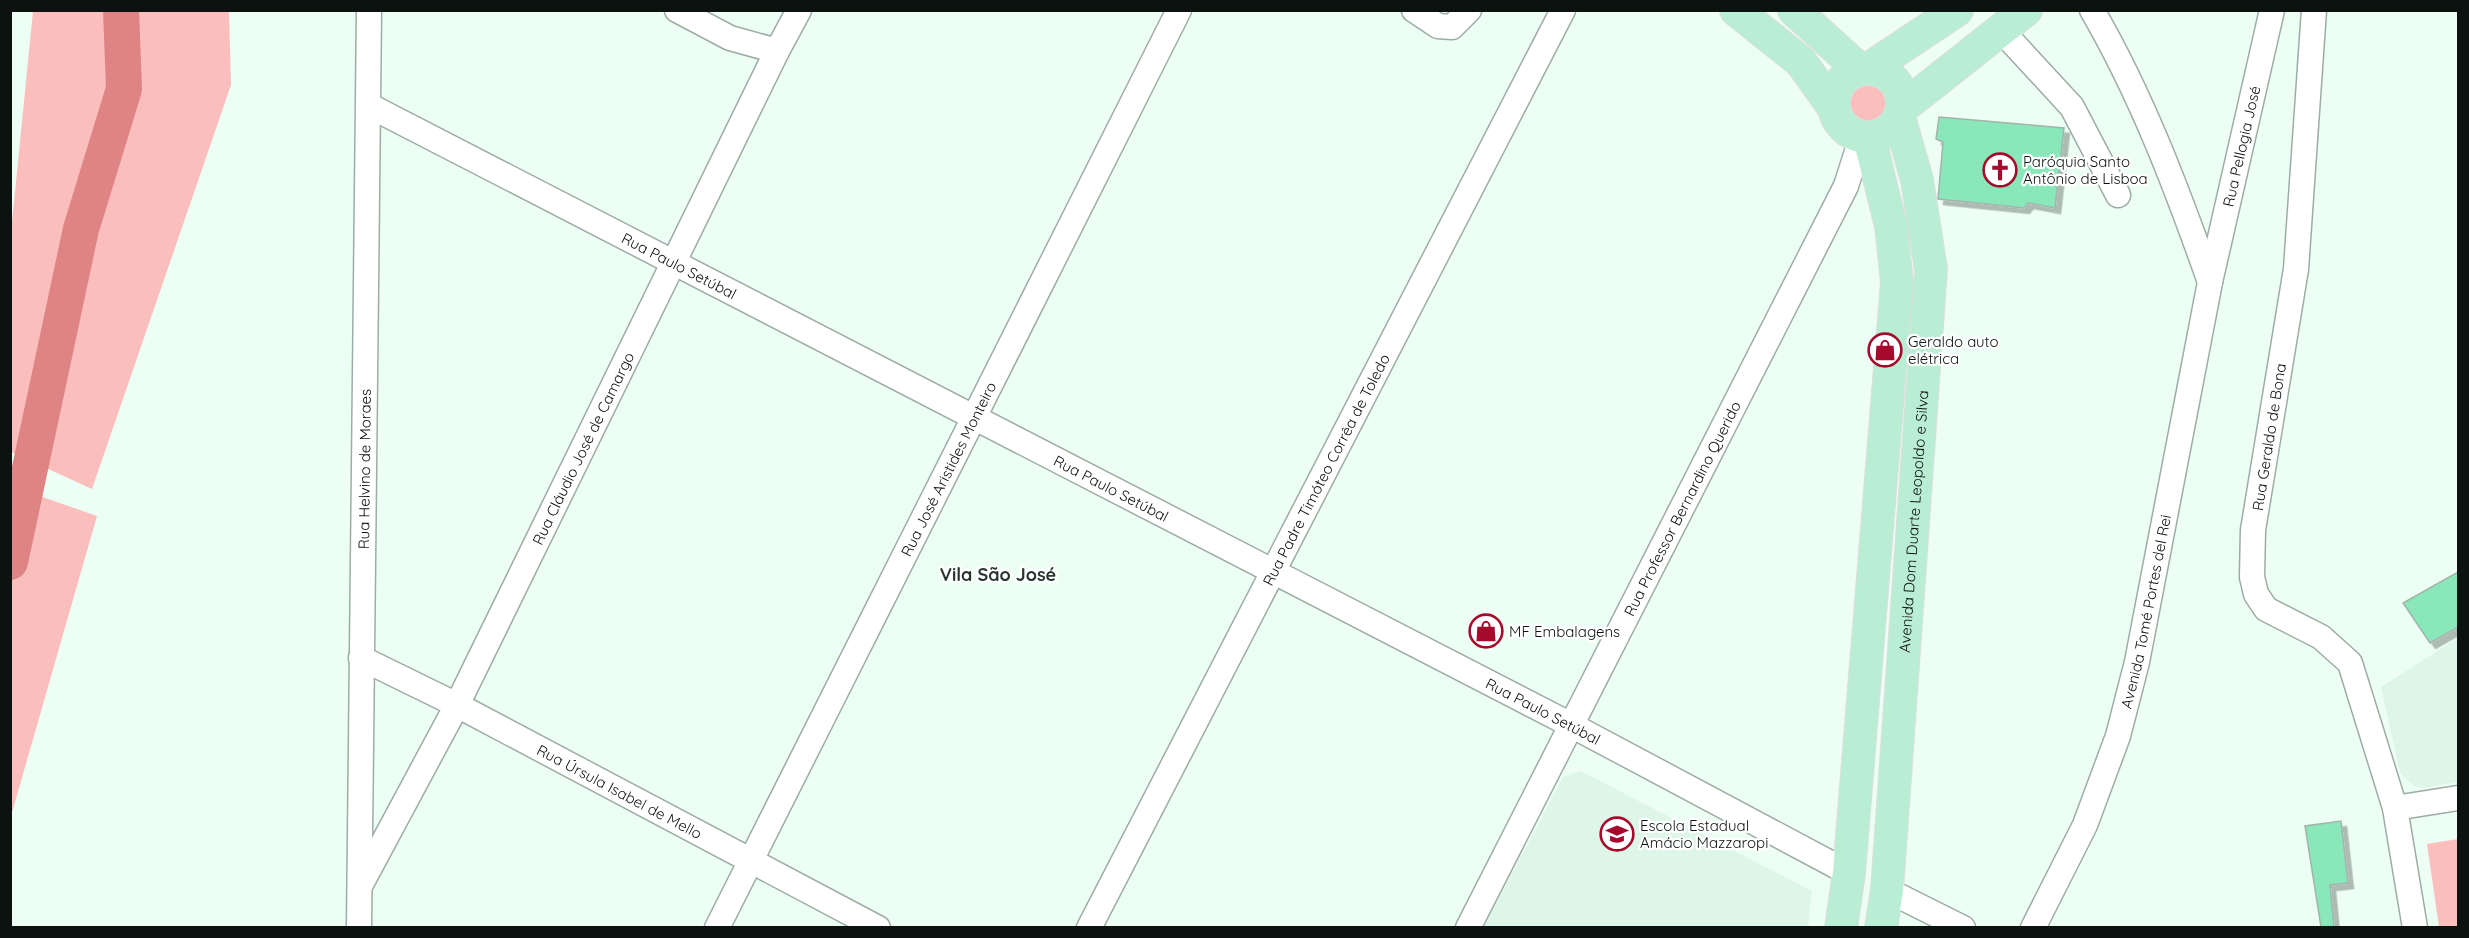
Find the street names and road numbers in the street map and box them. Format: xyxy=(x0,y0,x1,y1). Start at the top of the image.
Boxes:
street label: Rua Pellogia José xyxy=(2218,84,2264,209)
street label: Rua Paulo Setúbal xyxy=(619,228,740,303)
street label: Rua Cláudio José de Camargo xyxy=(527,349,638,548)
street label: Rua Padre Timóteo Corrêa de Toledo xyxy=(1258,350,1393,589)
street label: Rua Geraldo de Bona xyxy=(2248,362,2290,512)
street label: Rua José Aristides Monteiro xyxy=(896,378,1000,559)
street label: Rua Helvino de Moraes xyxy=(354,389,374,549)
street label: Avenida Dom Duarte Leopoldo e Silva xyxy=(1894,390,1932,653)
street label: Rua Professor Bernardino Querido xyxy=(1619,398,1744,619)
street label: Rua Paulo Setúbal xyxy=(1051,451,1172,526)
street label: Avenida Tomé Portes del Rei xyxy=(2116,513,2175,710)
street label: Rua Paulo Setúbal xyxy=(1483,673,1604,748)
street label: Rua Úrsula Isabel de Mello xyxy=(534,740,705,843)

